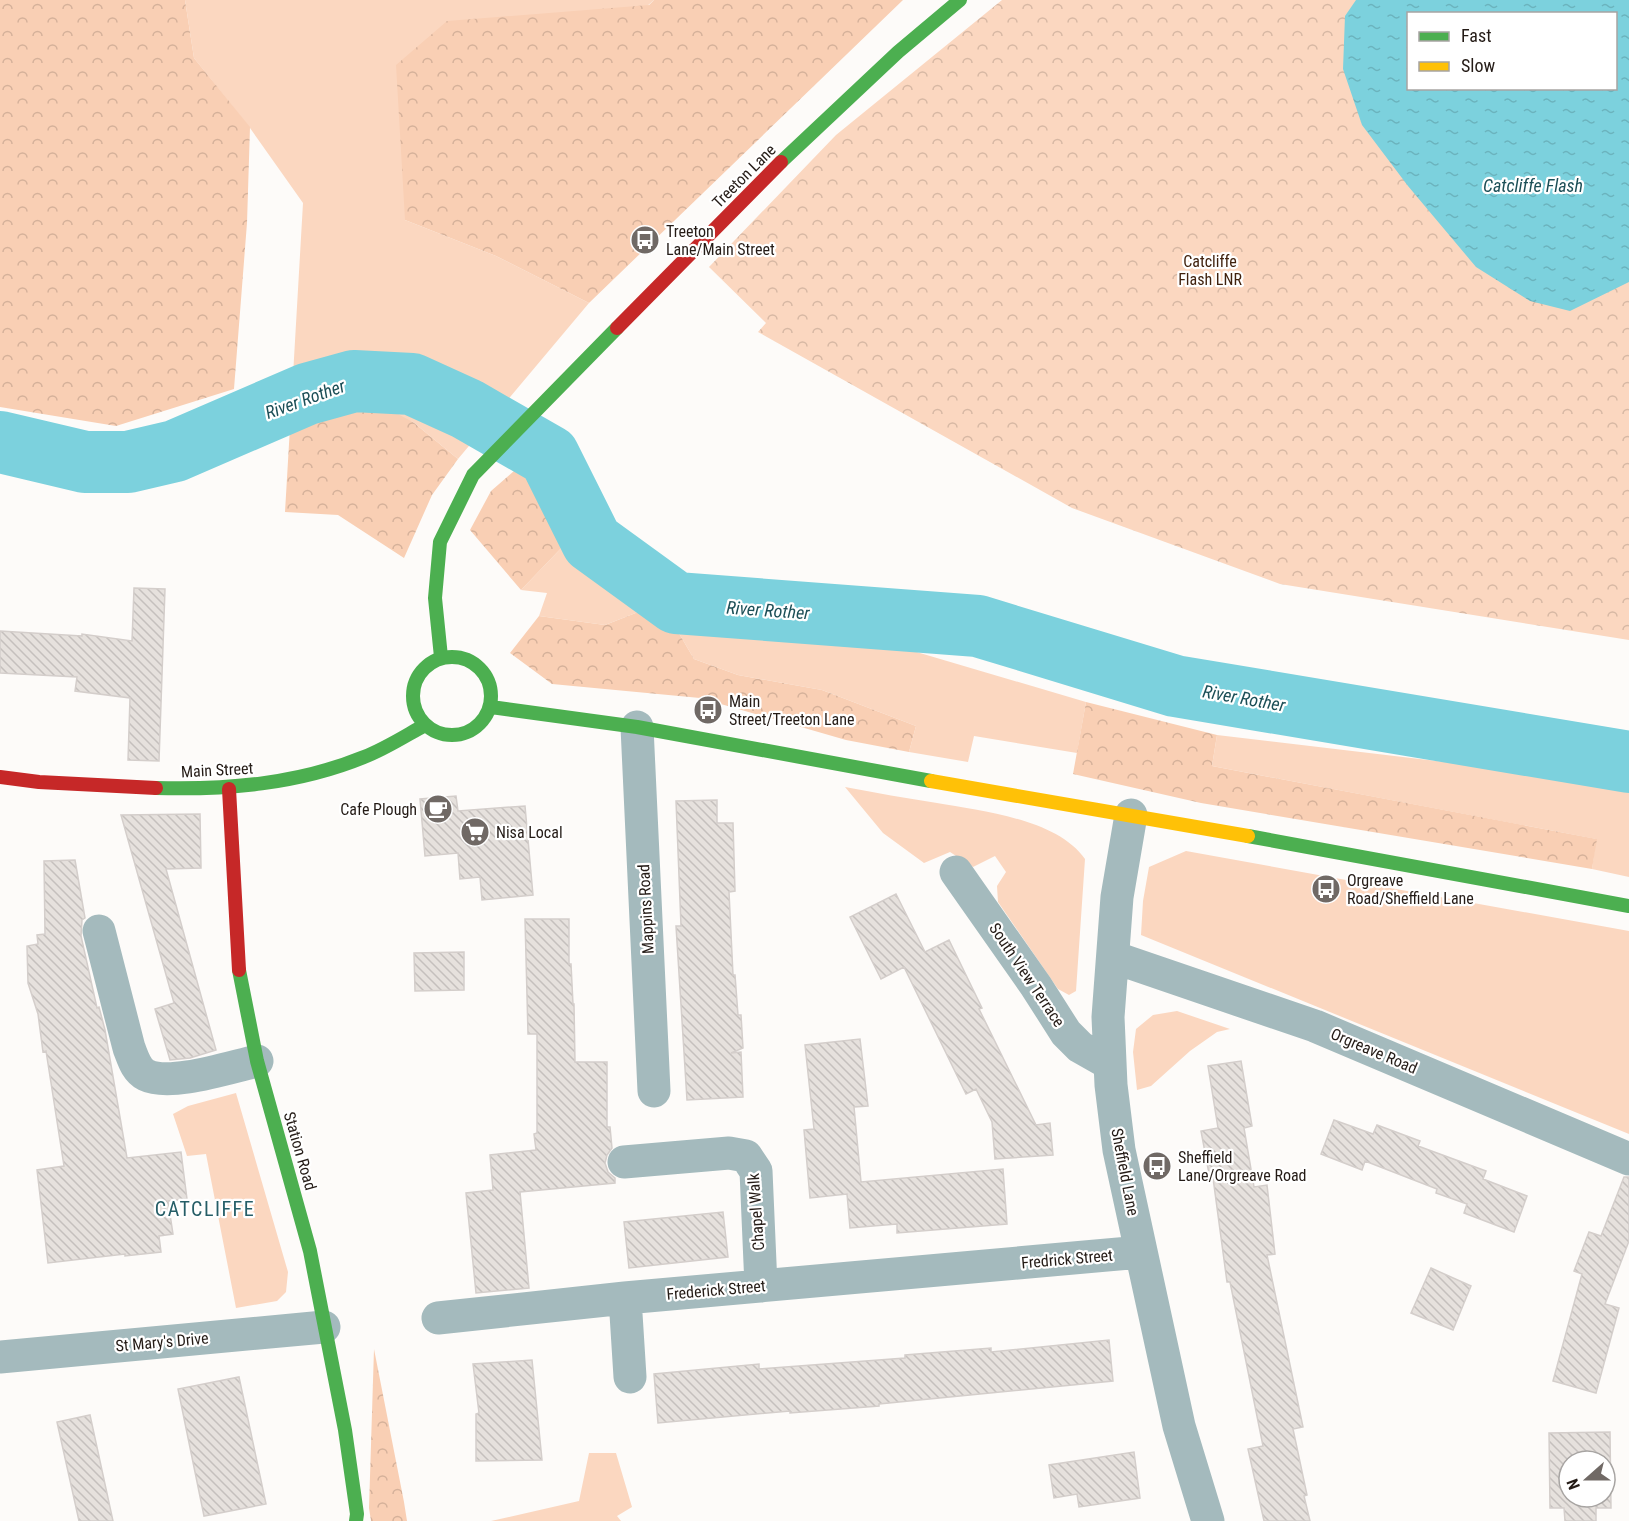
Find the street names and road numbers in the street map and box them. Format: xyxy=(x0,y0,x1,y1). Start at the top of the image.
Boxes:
street label: Treeton Lane xyxy=(708,140,780,212)
street label: Main Street xyxy=(180,759,254,781)
street label: Mappins Road xyxy=(634,864,658,954)
street label: South View Terrace xyxy=(985,919,1069,1031)
street label: Orgreave Road xyxy=(1328,1024,1420,1078)
street label: Station Road xyxy=(280,1110,320,1192)
street label: Sheffield Lane xyxy=(1107,1127,1143,1217)
street label: Chapel Walk xyxy=(744,1172,768,1251)
street label: Fredrick Street xyxy=(1020,1246,1114,1272)
street label: Frederick Street xyxy=(666,1276,767,1304)
street label: St Mary's Drive xyxy=(115,1328,209,1356)

